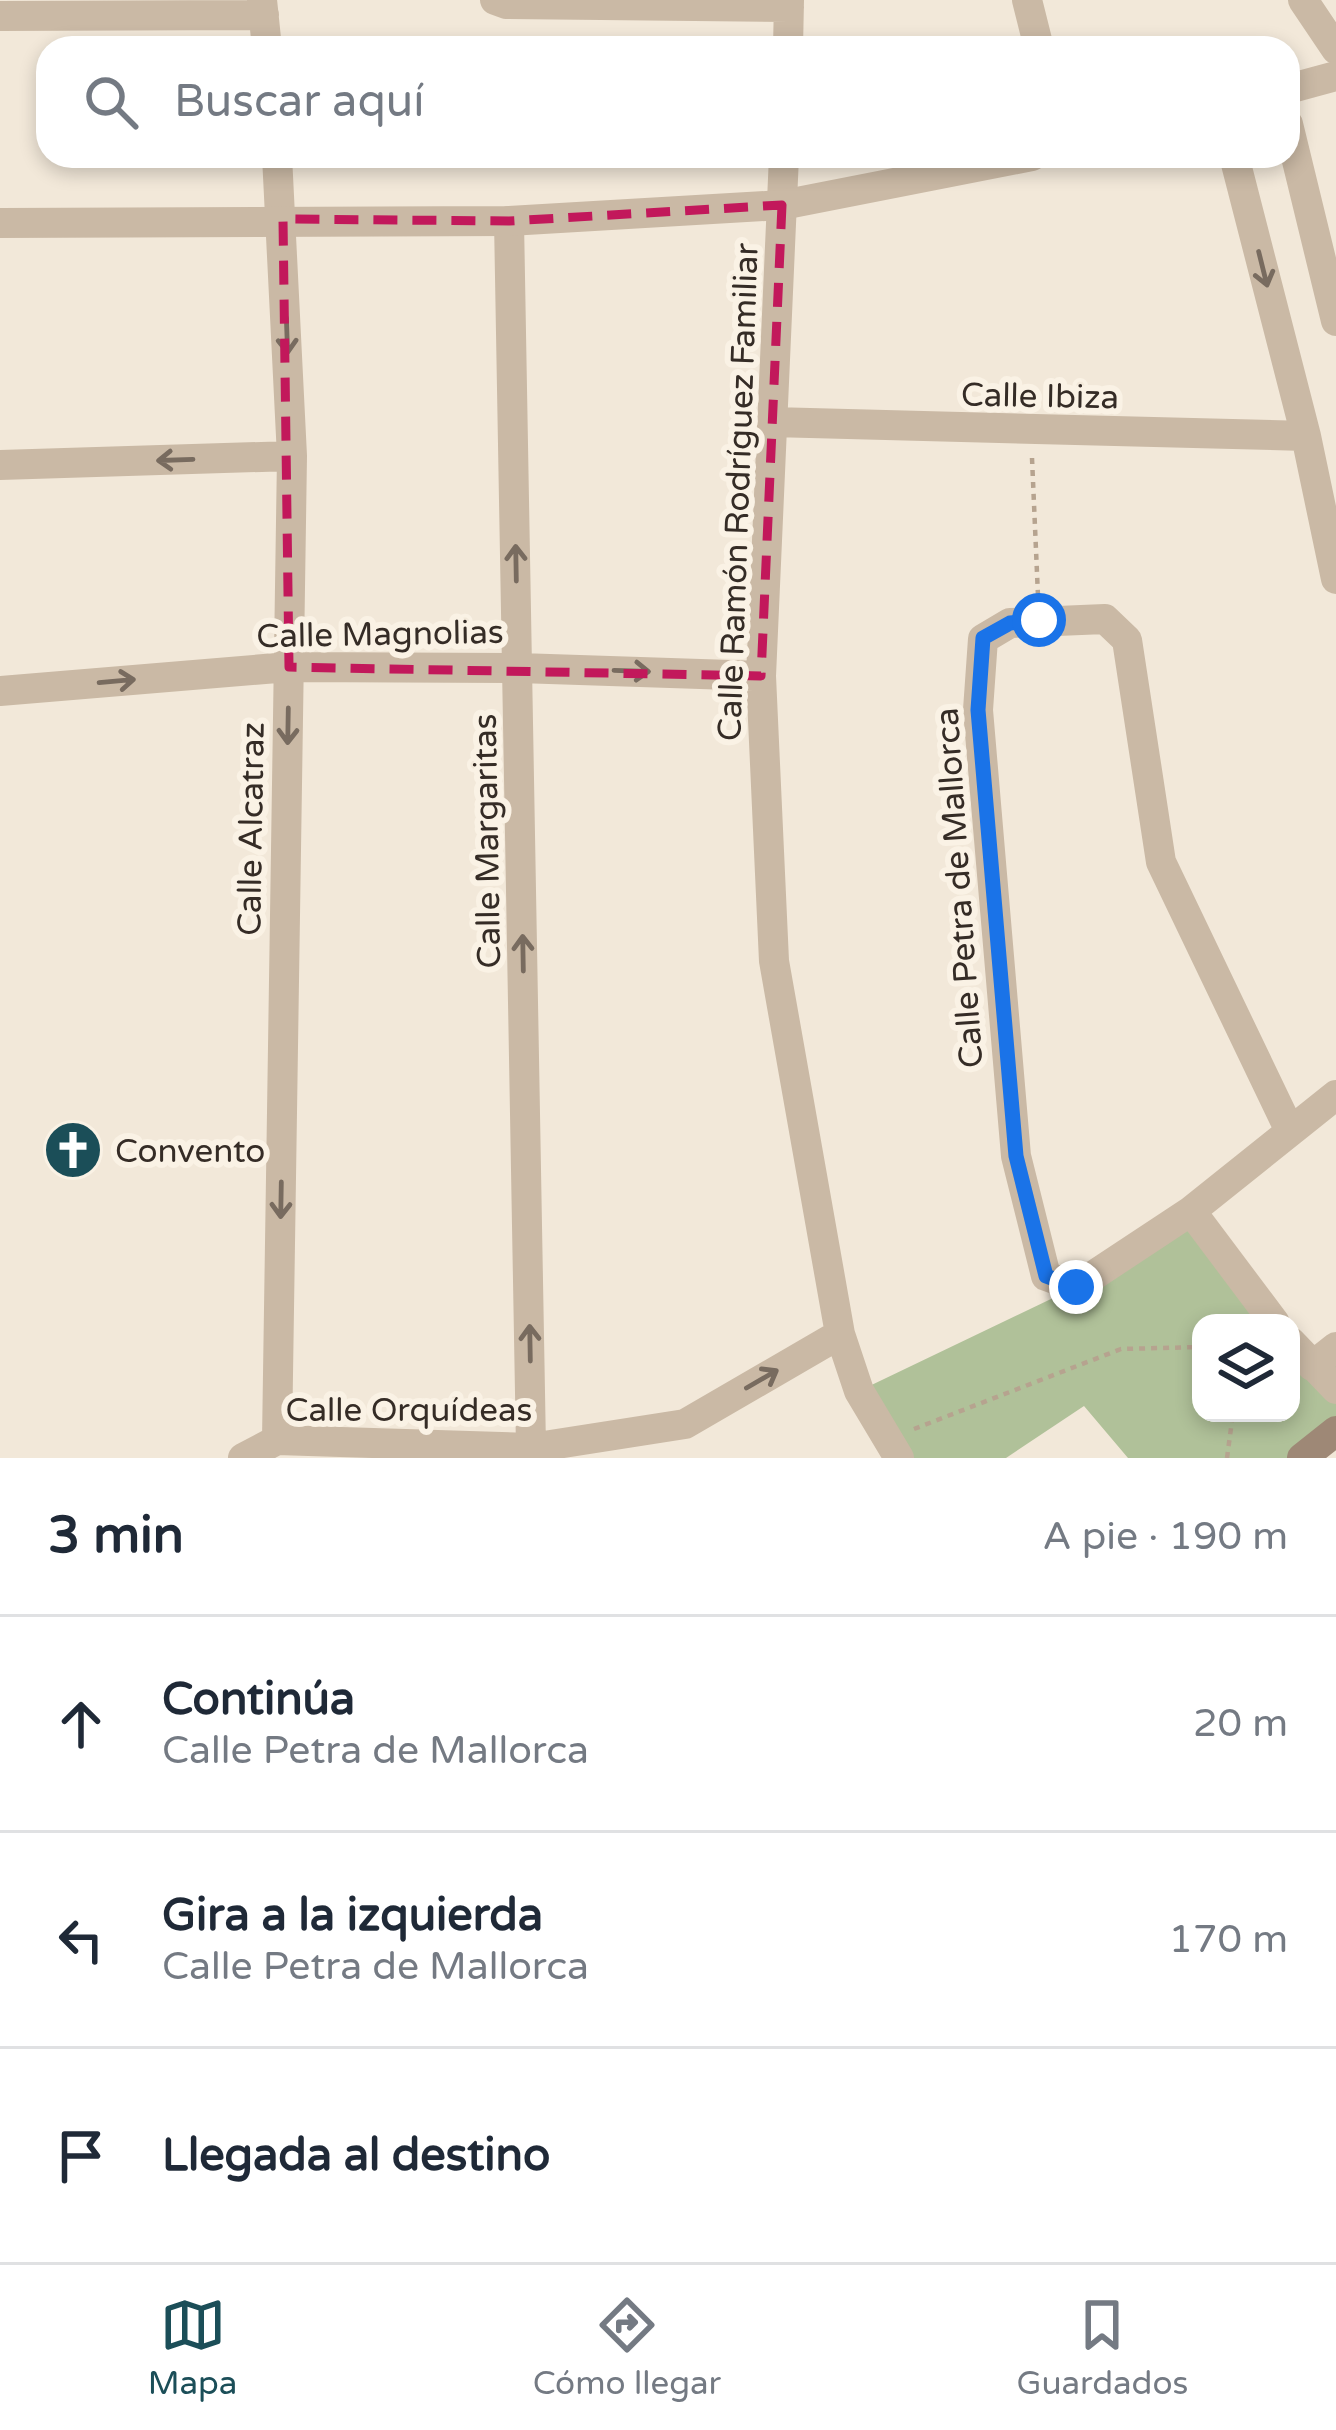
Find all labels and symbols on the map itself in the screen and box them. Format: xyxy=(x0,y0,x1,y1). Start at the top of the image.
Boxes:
street label: Calle Ramón Rodríguez Familiar xyxy=(710,242,767,742)
one-way arrow xyxy=(1253,250,1275,288)
one-way arrow xyxy=(276,316,299,355)
street label: Calle Ibiza xyxy=(961,376,1119,417)
one-way arrow xyxy=(156,448,195,471)
one-way arrow xyxy=(505,544,528,583)
route start xyxy=(1012,593,1066,647)
street label: Calle Magnolias xyxy=(256,613,504,656)
one-way arrow xyxy=(612,660,651,683)
one-way arrow xyxy=(97,669,136,692)
one-way arrow xyxy=(276,706,299,745)
street label: Calle Petra de Mallorca xyxy=(927,706,992,1069)
street label: Calle Margaritas xyxy=(466,713,509,969)
street label: Calle Alcatraz xyxy=(230,722,273,936)
one-way arrow xyxy=(512,934,535,973)
church icon: Convento xyxy=(42,1119,104,1181)
place label: Convento xyxy=(115,1132,265,1171)
one-way arrow xyxy=(269,1180,292,1219)
route end xyxy=(1049,1260,1103,1314)
one-way arrow xyxy=(518,1324,541,1363)
one-way arrow xyxy=(744,1367,779,1391)
street label: Calle Orquídeas xyxy=(286,1391,532,1430)

